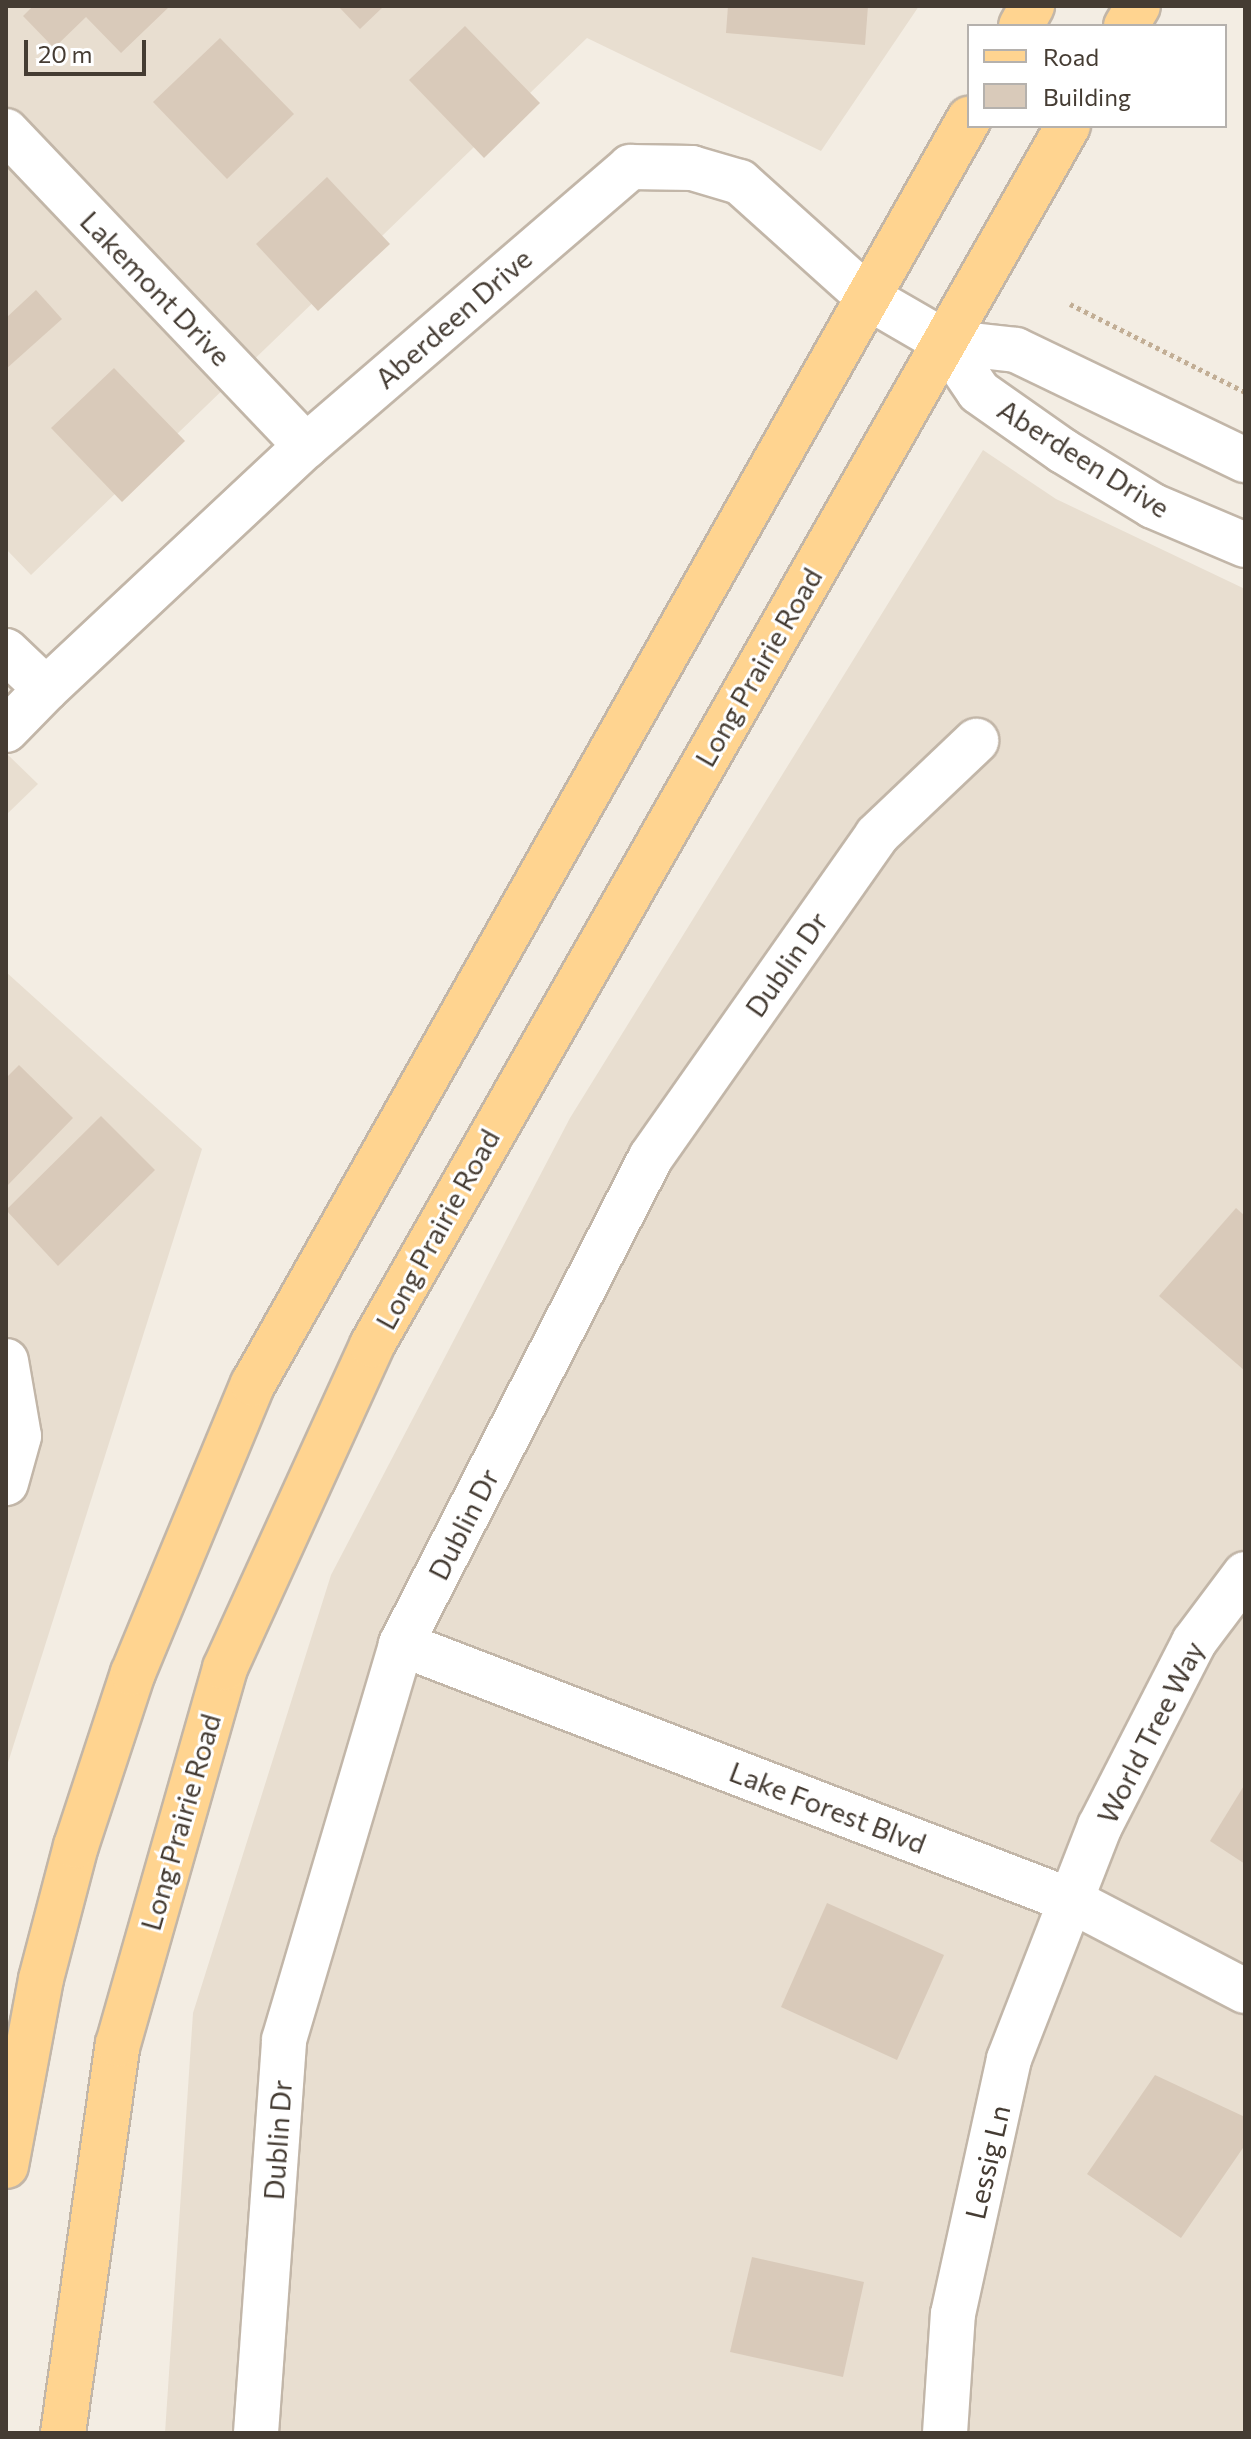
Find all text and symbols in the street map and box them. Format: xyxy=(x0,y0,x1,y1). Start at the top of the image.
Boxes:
scale bar xyxy=(28,24,150,74)
legend xyxy=(967,24,1227,128)
text: 20 m xyxy=(38,39,92,68)
text: Road xyxy=(1043,42,1099,71)
text: Building xyxy=(1043,82,1131,111)
street label: Lakemont Drive xyxy=(74,204,238,372)
street label: Aberdeen Drive xyxy=(368,241,538,395)
street label: Aberdeen Drive xyxy=(992,392,1176,524)
street label: Long Prairie Road xyxy=(688,562,828,772)
street label: Dublin Dr xyxy=(738,905,834,1023)
street label: Long Prairie Road xyxy=(368,1123,506,1335)
street label: Dublin Dr xyxy=(421,1463,505,1585)
street label: World Tree Way xyxy=(1090,1635,1210,1829)
street label: Long Prairie Road xyxy=(133,1710,227,1934)
street label: Lake Forest Blvd xyxy=(725,1754,931,1860)
street label: Dublin Dr xyxy=(256,2079,298,2201)
street label: Lessig Ln xyxy=(958,2102,1016,2222)

